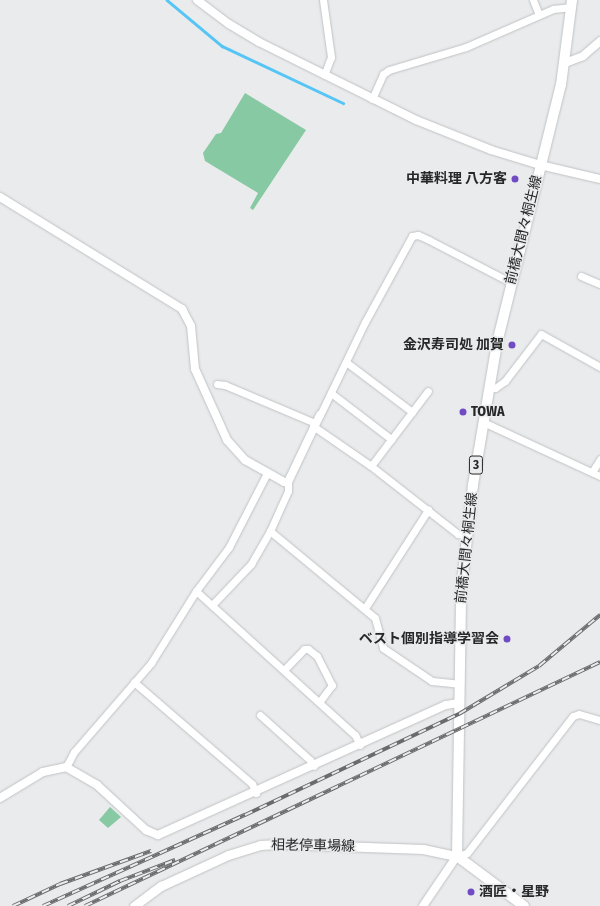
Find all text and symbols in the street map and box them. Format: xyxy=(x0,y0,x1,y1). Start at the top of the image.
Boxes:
place label: 中華料理 八方客 xyxy=(406,171,507,187)
street label: 前橋大間々桐生線 xyxy=(502,174,546,286)
marker: 中華料理 八方客 xyxy=(510,174,520,184)
place label: 金沢寿司処 加賀 xyxy=(403,337,504,353)
marker: 金沢寿司処 加賀 xyxy=(507,340,517,350)
place label: TOWA xyxy=(471,404,505,420)
marker: TOWA xyxy=(458,407,468,417)
road number: 3 xyxy=(468,454,484,476)
street label: 前橋大間々桐生線 xyxy=(453,491,481,605)
place label: ベスト個別指導学習会 xyxy=(359,631,499,647)
marker: ベスト個別指導学習会 xyxy=(502,634,512,644)
street label: 相老停車場線 xyxy=(271,837,355,855)
place label: 酒匠・星野 xyxy=(479,884,549,900)
marker: 酒匠・星野 xyxy=(466,887,476,897)

